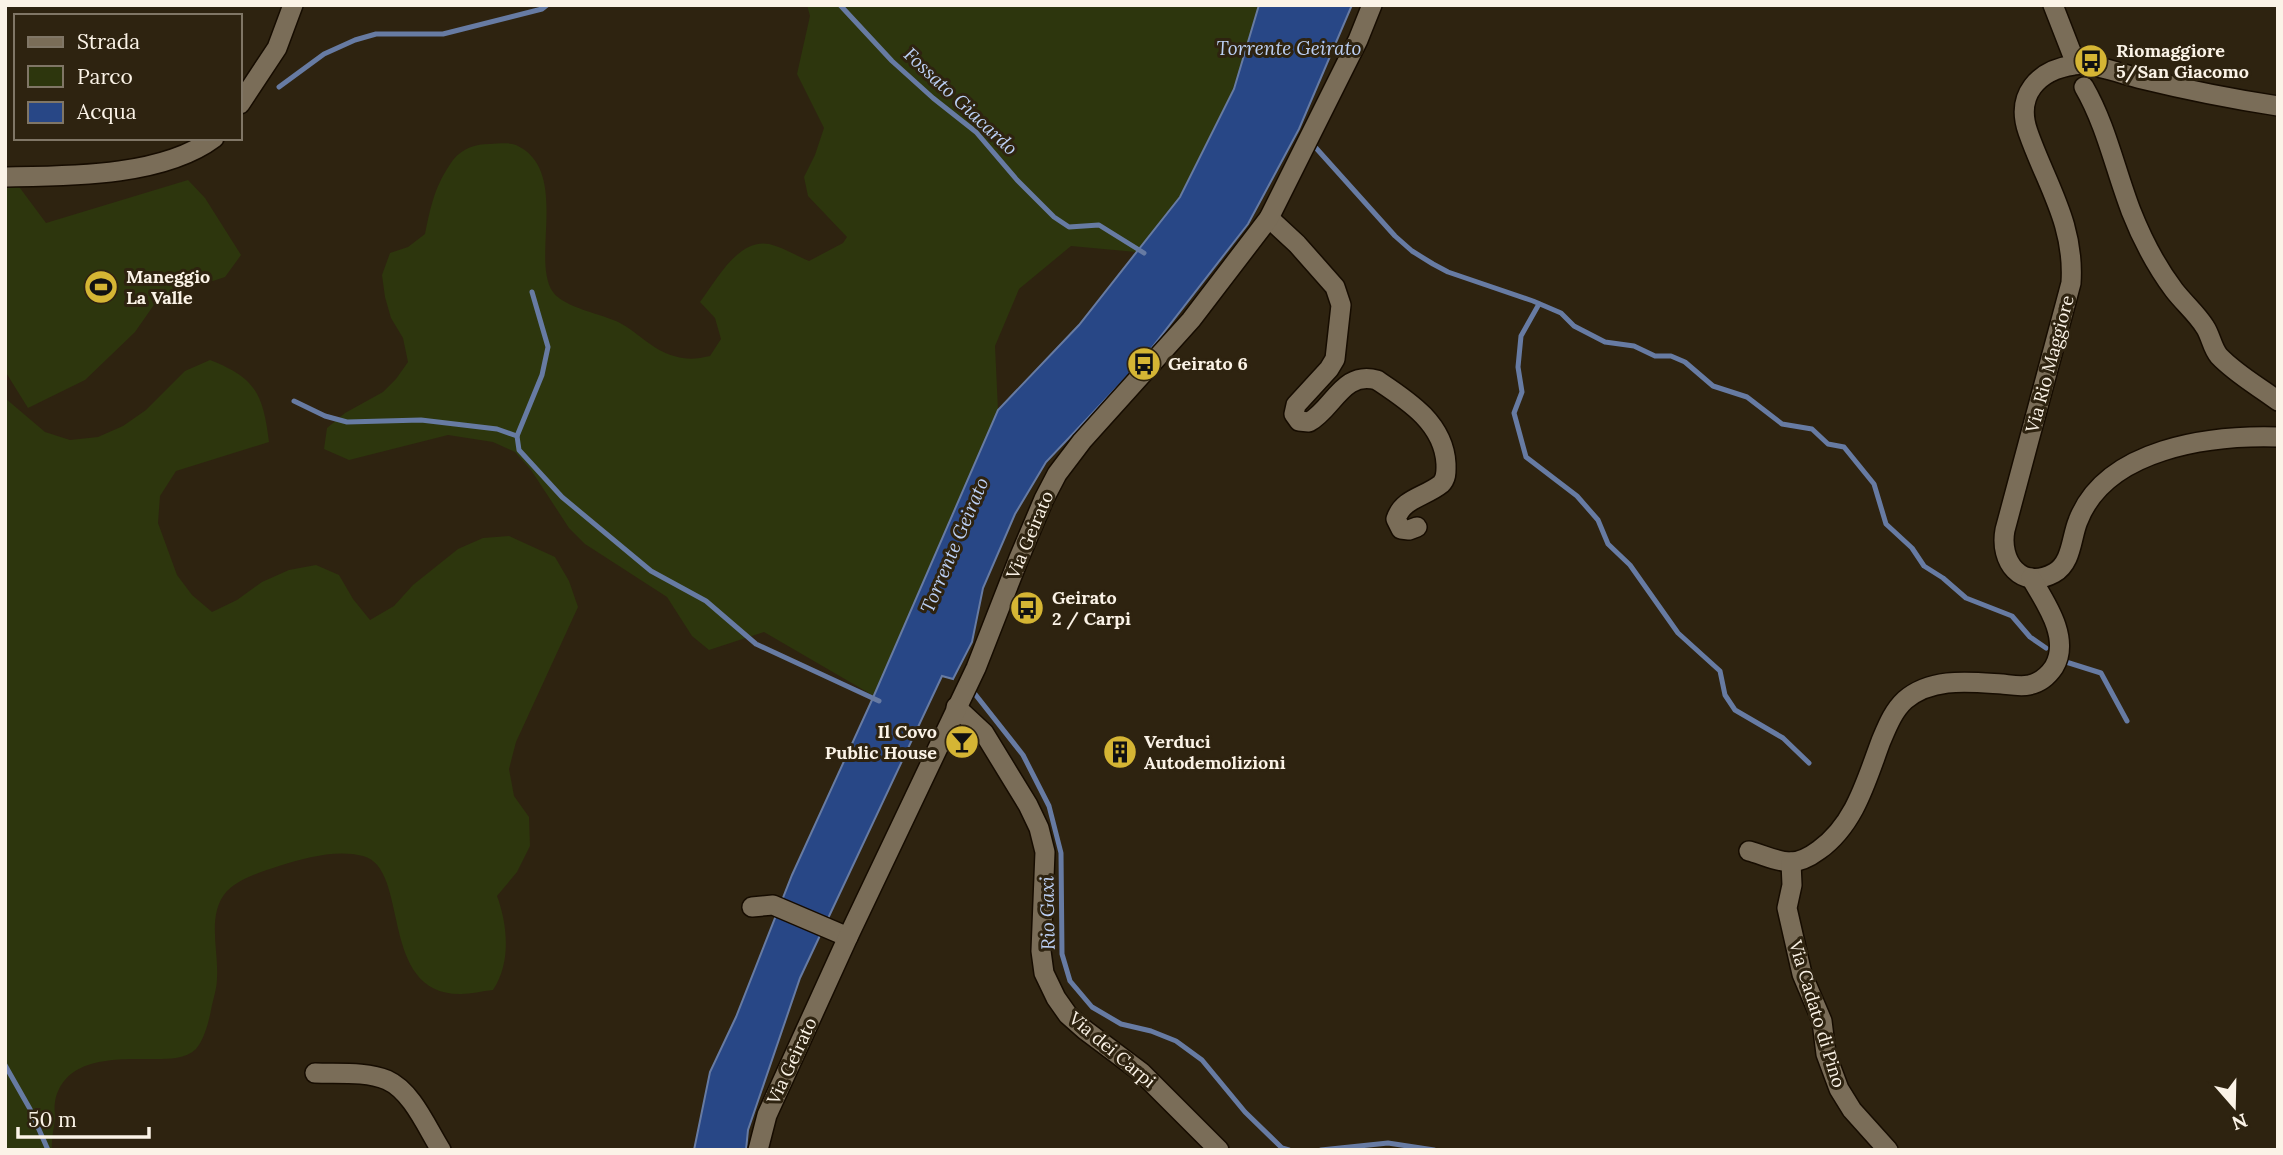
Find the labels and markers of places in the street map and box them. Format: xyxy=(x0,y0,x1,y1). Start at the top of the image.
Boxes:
place label: Riomaggiore 5/San Giacomo xyxy=(2116,39,2249,83)
bus stop icon: Riomaggiore 5/San Giacomo xyxy=(2072,42,2110,80)
place label: Maneggio La Valle xyxy=(126,265,210,309)
sports icon: Maneggio La Valle xyxy=(82,268,120,306)
bus stop icon: Geirato 6 xyxy=(1125,345,1163,383)
place label: Geirato 6 xyxy=(1168,352,1248,375)
place label: Geirato 2 / Carpi xyxy=(1052,586,1131,630)
bus stop icon: Geirato 2 / Carpi xyxy=(1008,589,1046,627)
place label: Il Covo Public House xyxy=(825,720,937,764)
bar icon: Il Covo Public House xyxy=(943,723,981,761)
place label: Verduci Autodemolizioni xyxy=(1144,730,1286,774)
building icon: Verduci Autodemolizioni xyxy=(1101,733,1139,771)

